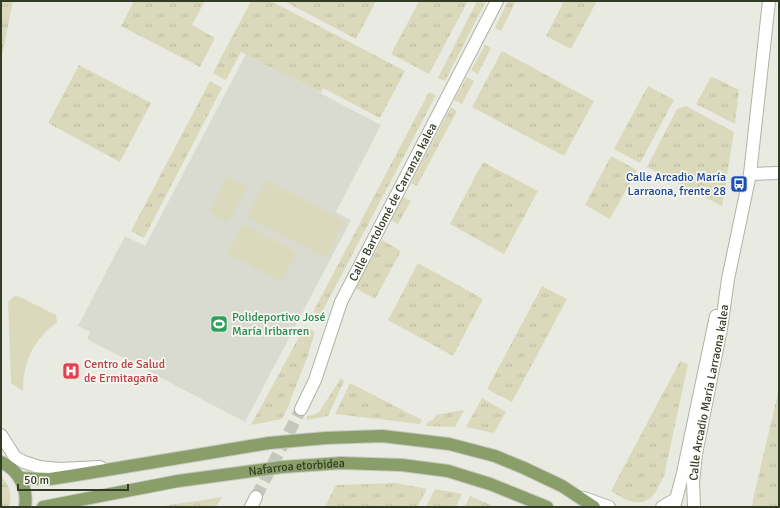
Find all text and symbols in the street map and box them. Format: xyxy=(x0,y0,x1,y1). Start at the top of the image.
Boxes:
street label: Calle Bartolomé de Carranza kalea xyxy=(346,120,440,284)
place label: Calle Arcadio María Larraona, frente 28 xyxy=(626,170,726,199)
bus stop icon: Calle Arcadio María Larraona, frente 28 xyxy=(729,174,749,194)
street label: Calle Arcadio María Larraona kalea xyxy=(686,303,732,481)
place label: Polideportivo José María Iribarren xyxy=(232,310,326,339)
sports icon: Polideportivo José María Iribarren xyxy=(209,314,229,334)
place label: Centro de Salud de Ermitagaña xyxy=(84,357,165,386)
hospital icon: Centro de Salud de Ermitagaña xyxy=(61,361,81,381)
street label: Nafarroa etorbidea xyxy=(247,455,345,479)
scale bar xyxy=(18,466,128,492)
text: 50 m xyxy=(24,473,49,488)

